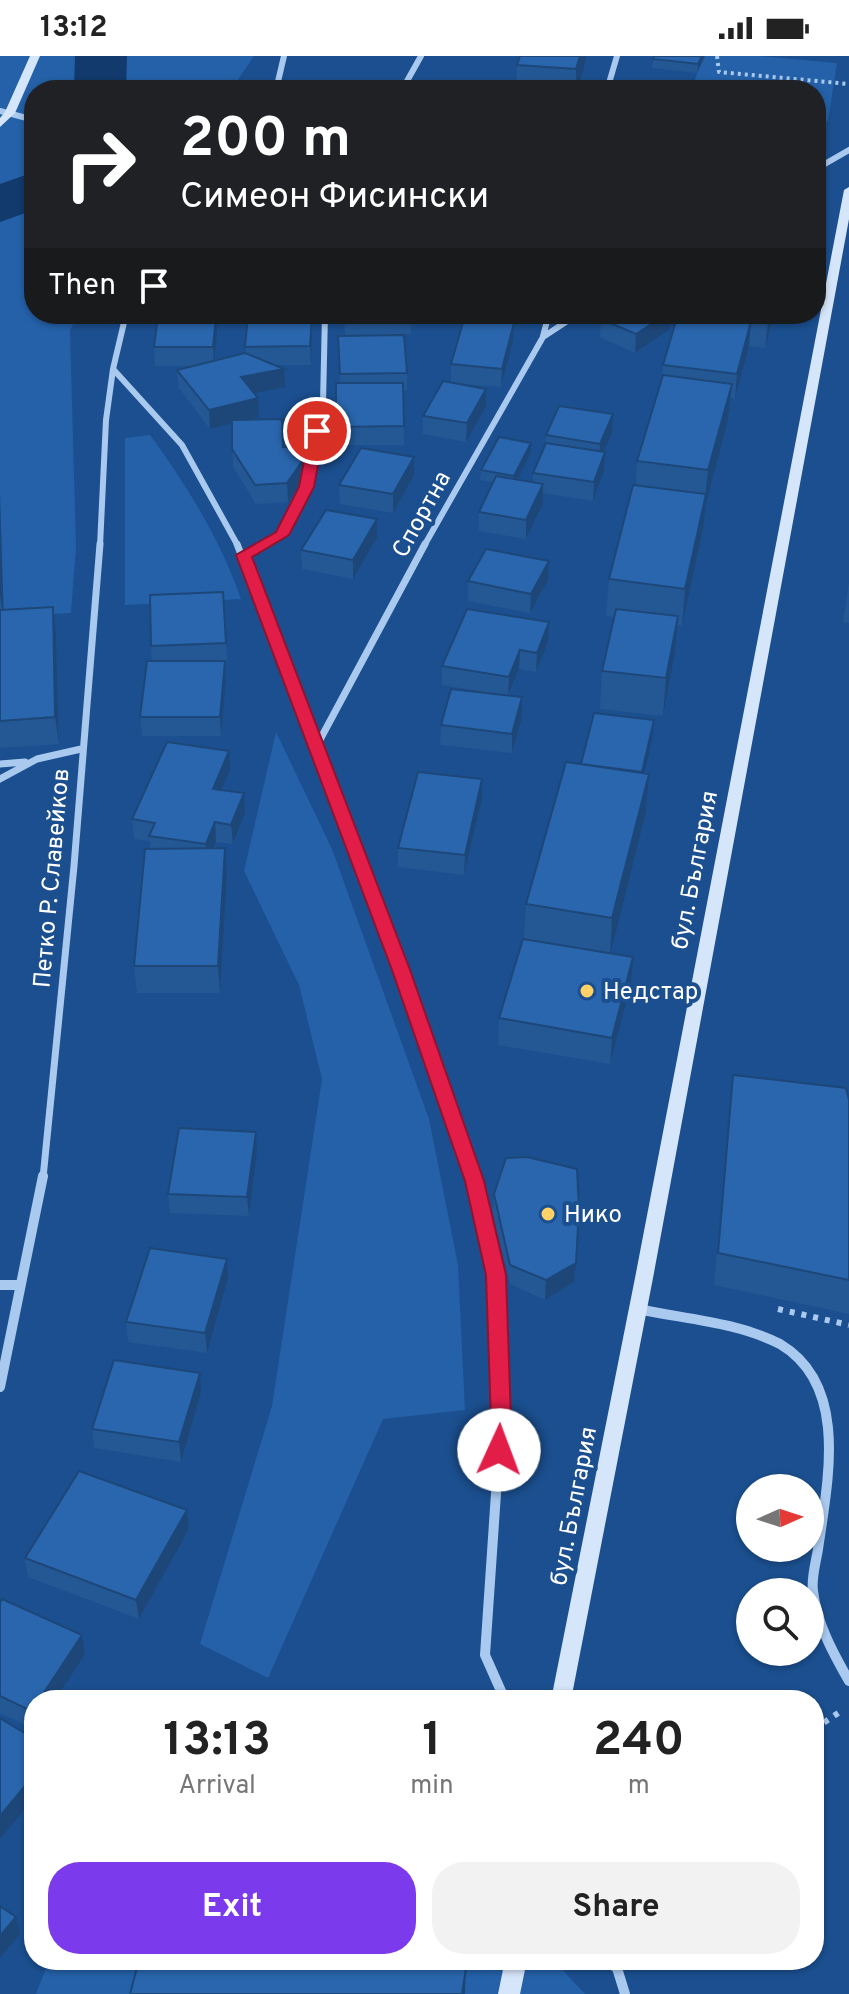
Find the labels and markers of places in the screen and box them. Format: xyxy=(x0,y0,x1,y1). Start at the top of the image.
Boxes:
pin xyxy=(283,397,351,465)
place label: Недстар xyxy=(603,978,698,1008)
marker: Недстар xyxy=(578,982,596,1000)
place label: Нико xyxy=(564,1201,622,1231)
marker: Нико xyxy=(539,1205,557,1223)

